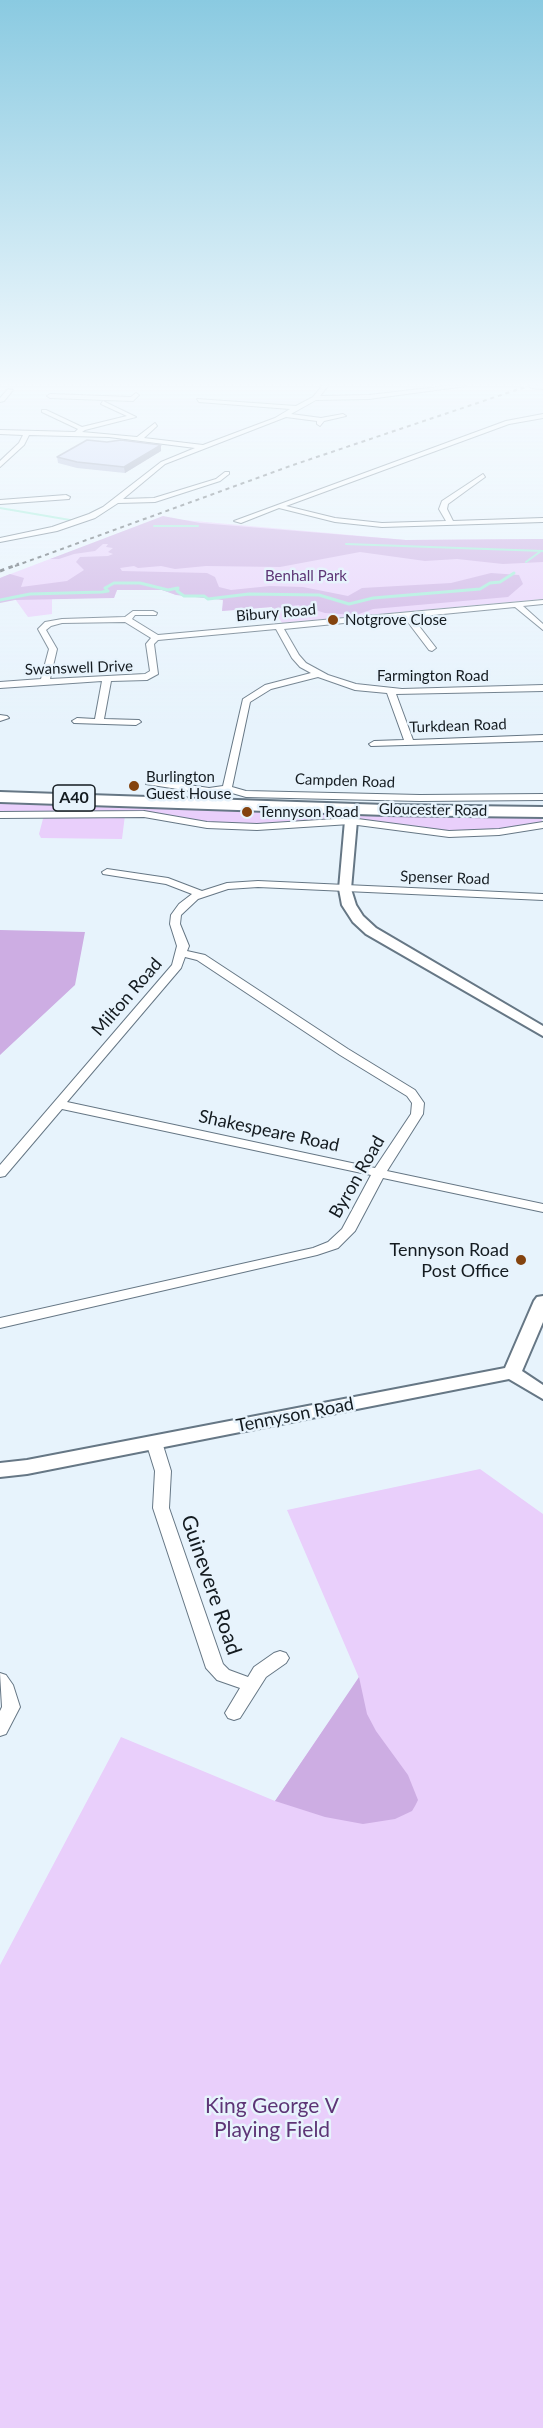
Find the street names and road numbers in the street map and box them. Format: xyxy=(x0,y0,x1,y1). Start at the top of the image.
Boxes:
street label: Bibury Road xyxy=(235,601,317,625)
street label: Swanswell Drive xyxy=(25,657,133,679)
street label: Farmington Road xyxy=(377,667,489,685)
street label: Turkdean Road xyxy=(409,715,507,737)
street label: Campden Road xyxy=(295,770,395,792)
road number: A40 xyxy=(53,785,95,811)
street label: Gloucester Road xyxy=(379,800,487,820)
street label: Spenser Road xyxy=(400,867,490,889)
street label: Milton Road xyxy=(87,954,167,1040)
street label: Shakespeare Road xyxy=(197,1106,341,1156)
street label: Byron Road xyxy=(325,1132,389,1222)
street label: Tennyson Road xyxy=(234,1393,356,1437)
street label: Guinevere Road xyxy=(175,1512,247,1658)

